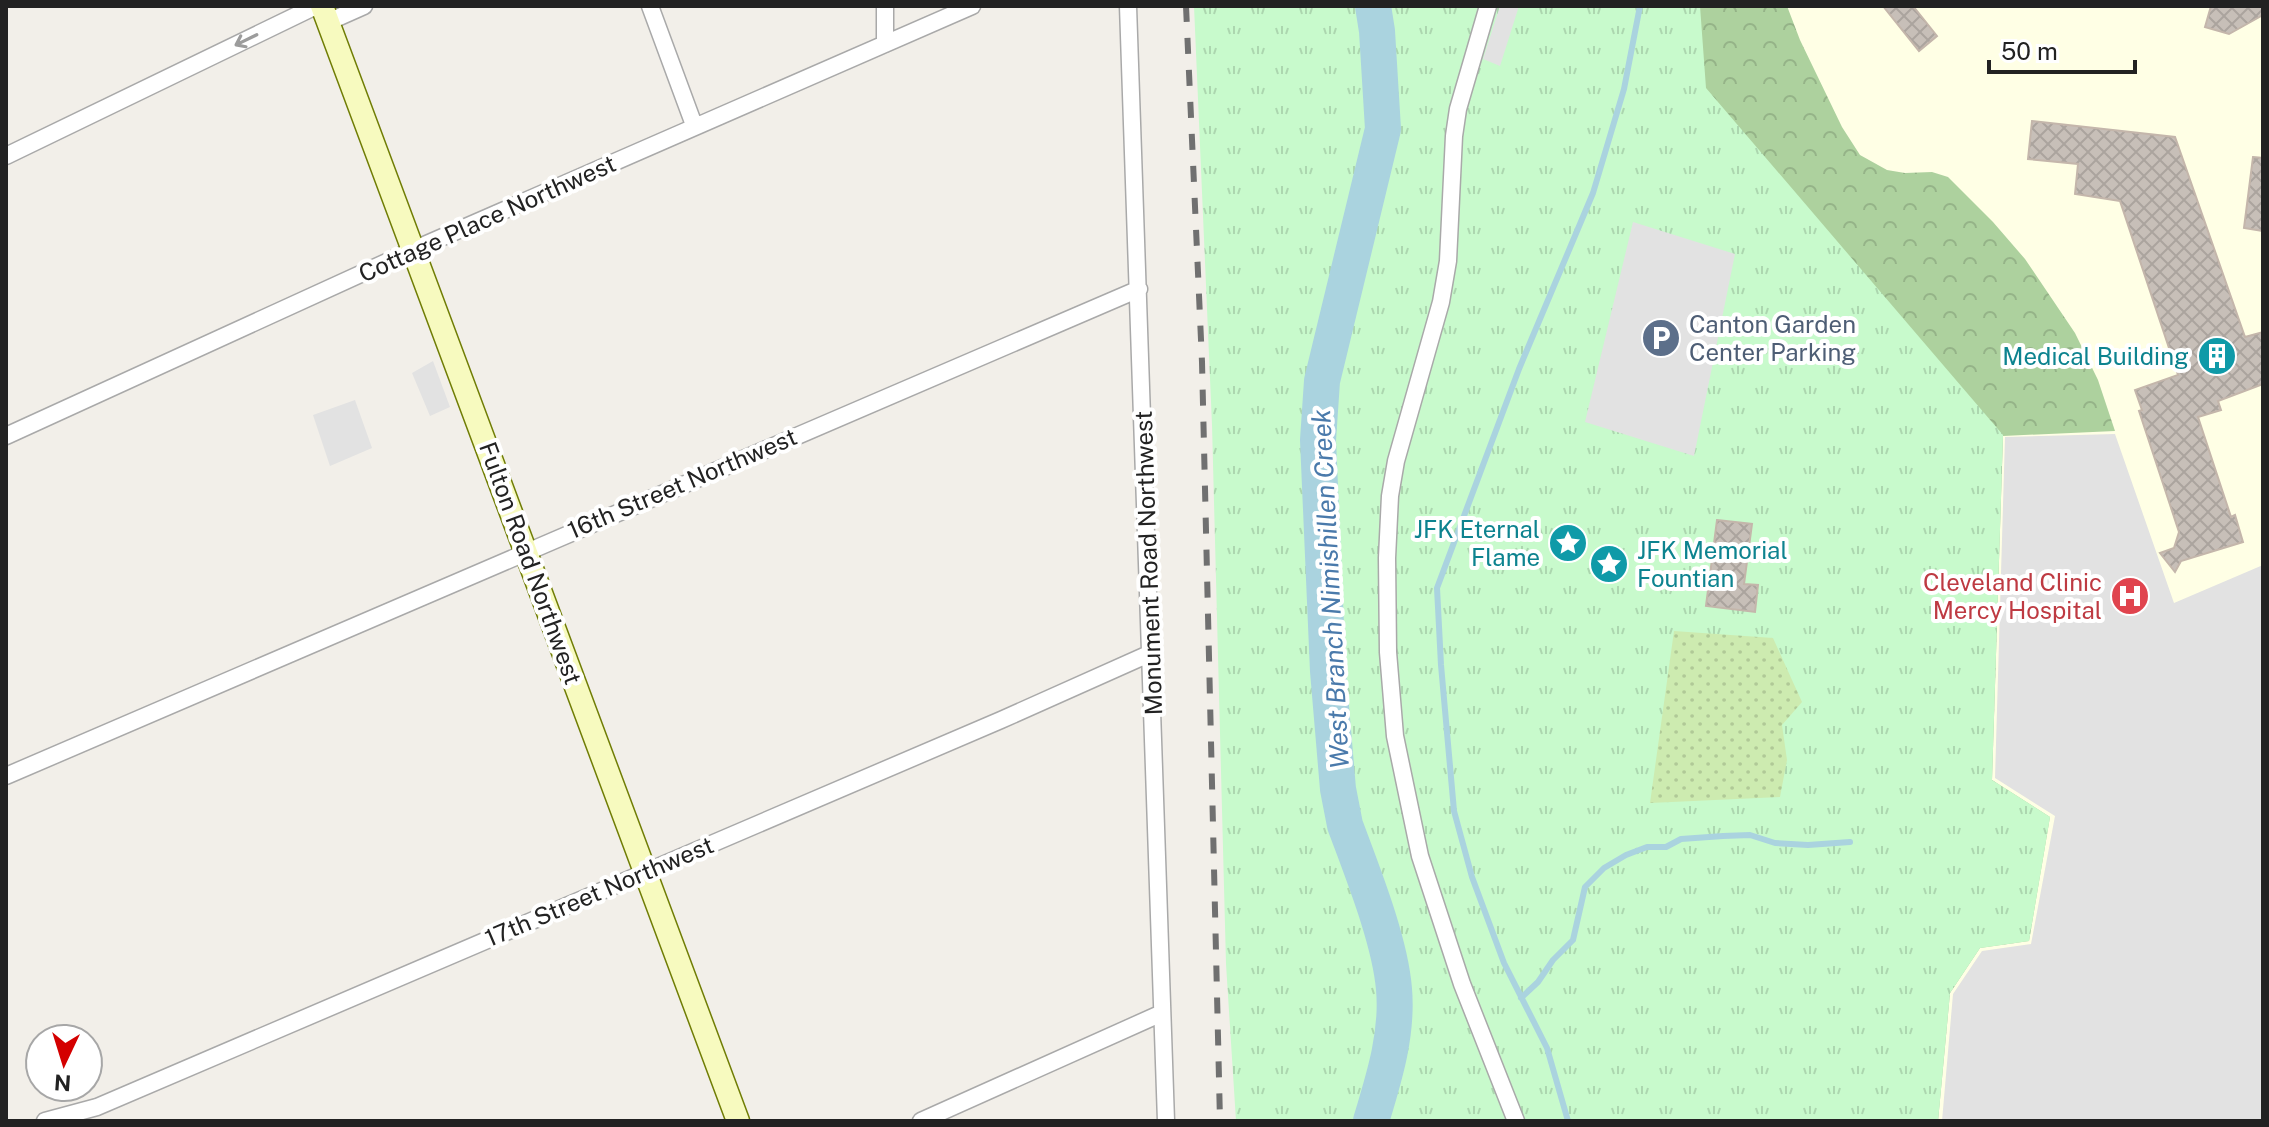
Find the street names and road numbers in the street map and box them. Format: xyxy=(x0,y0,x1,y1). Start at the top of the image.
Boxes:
street label: Cottage Place Northwest xyxy=(354,149,620,287)
street label: Monument Road Northwest xyxy=(1129,410,1167,716)
street label: 16th Street Northwest xyxy=(563,422,801,544)
street label: Fulton Road Northwest xyxy=(474,438,588,688)
street label: 17th Street Northwest xyxy=(480,830,718,952)

